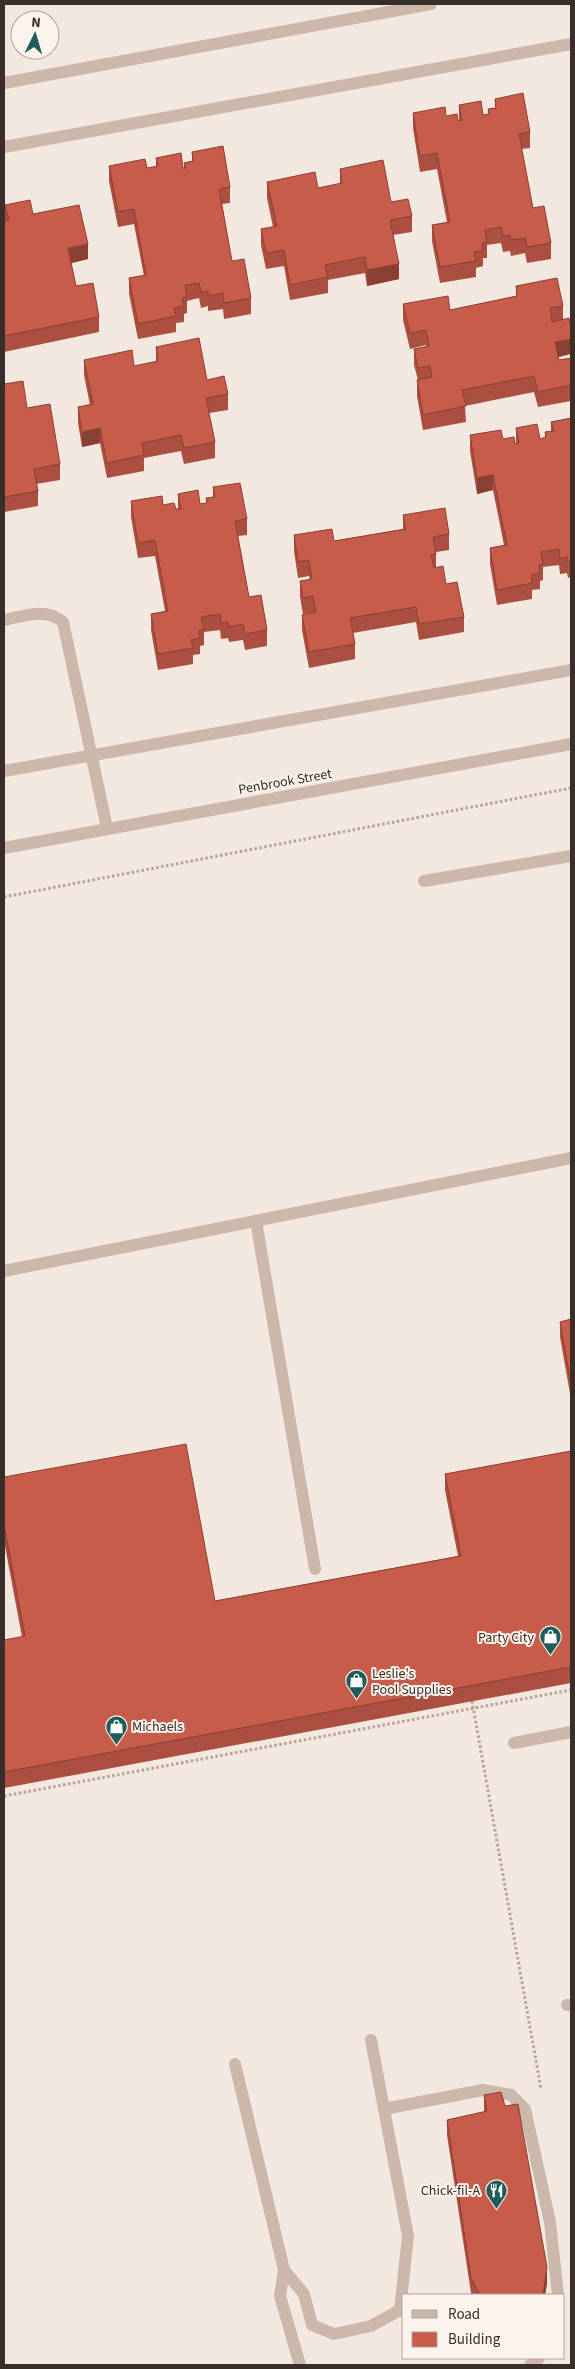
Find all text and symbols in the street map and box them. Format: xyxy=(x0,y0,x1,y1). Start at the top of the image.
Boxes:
north arrow xyxy=(10,10,60,60)
text: N xyxy=(31,13,42,33)
street label: Penbrook Street xyxy=(237,764,334,800)
shop icon: Party City xyxy=(538,1625,562,1656)
place label: Party City xyxy=(478,1628,534,1648)
place label: Leslie's Pool Supplies xyxy=(372,1664,452,1700)
shop icon: Leslie's Pool Supplies xyxy=(344,1669,368,1700)
shop icon: Michaels xyxy=(104,1714,128,1745)
place label: Michaels xyxy=(132,1717,183,1737)
restaurant icon: Chick-fil-A xyxy=(484,2178,508,2209)
place label: Chick-fil-A xyxy=(421,2181,480,2201)
legend xyxy=(402,2294,565,2359)
text: Road xyxy=(448,2304,480,2325)
text: Building xyxy=(448,2329,501,2350)

